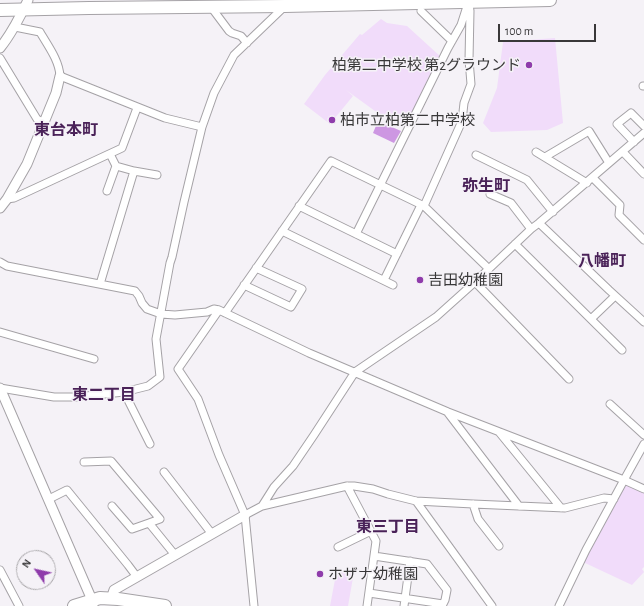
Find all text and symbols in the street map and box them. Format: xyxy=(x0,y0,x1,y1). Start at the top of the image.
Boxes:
scale bar xyxy=(500,16,598,42)
text: 100 m xyxy=(505,25,533,37)
place label: 柏第二中学校 第2グラウンド xyxy=(332,56,521,74)
marker: 柏第二中学校 第2グラウンド xyxy=(524,60,534,70)
place label: 柏市立柏第二中学校 xyxy=(340,111,475,129)
marker: 柏市立柏第二中学校 xyxy=(327,115,337,125)
district label: 東台本町 xyxy=(34,120,98,140)
district label: 弥生町 xyxy=(462,176,510,196)
district label: 八幡町 xyxy=(578,251,626,271)
place label: 吉田幼稚園 xyxy=(428,271,503,289)
marker: 吉田幼稚園 xyxy=(415,275,425,285)
district label: 東二丁目 xyxy=(72,385,136,405)
district label: 東三丁目 xyxy=(356,517,420,537)
north arrow xyxy=(16,550,56,590)
text: N xyxy=(20,557,33,570)
place label: ホザナ幼稚園 xyxy=(328,565,418,583)
marker: ホザナ幼稚園 xyxy=(315,569,325,579)

